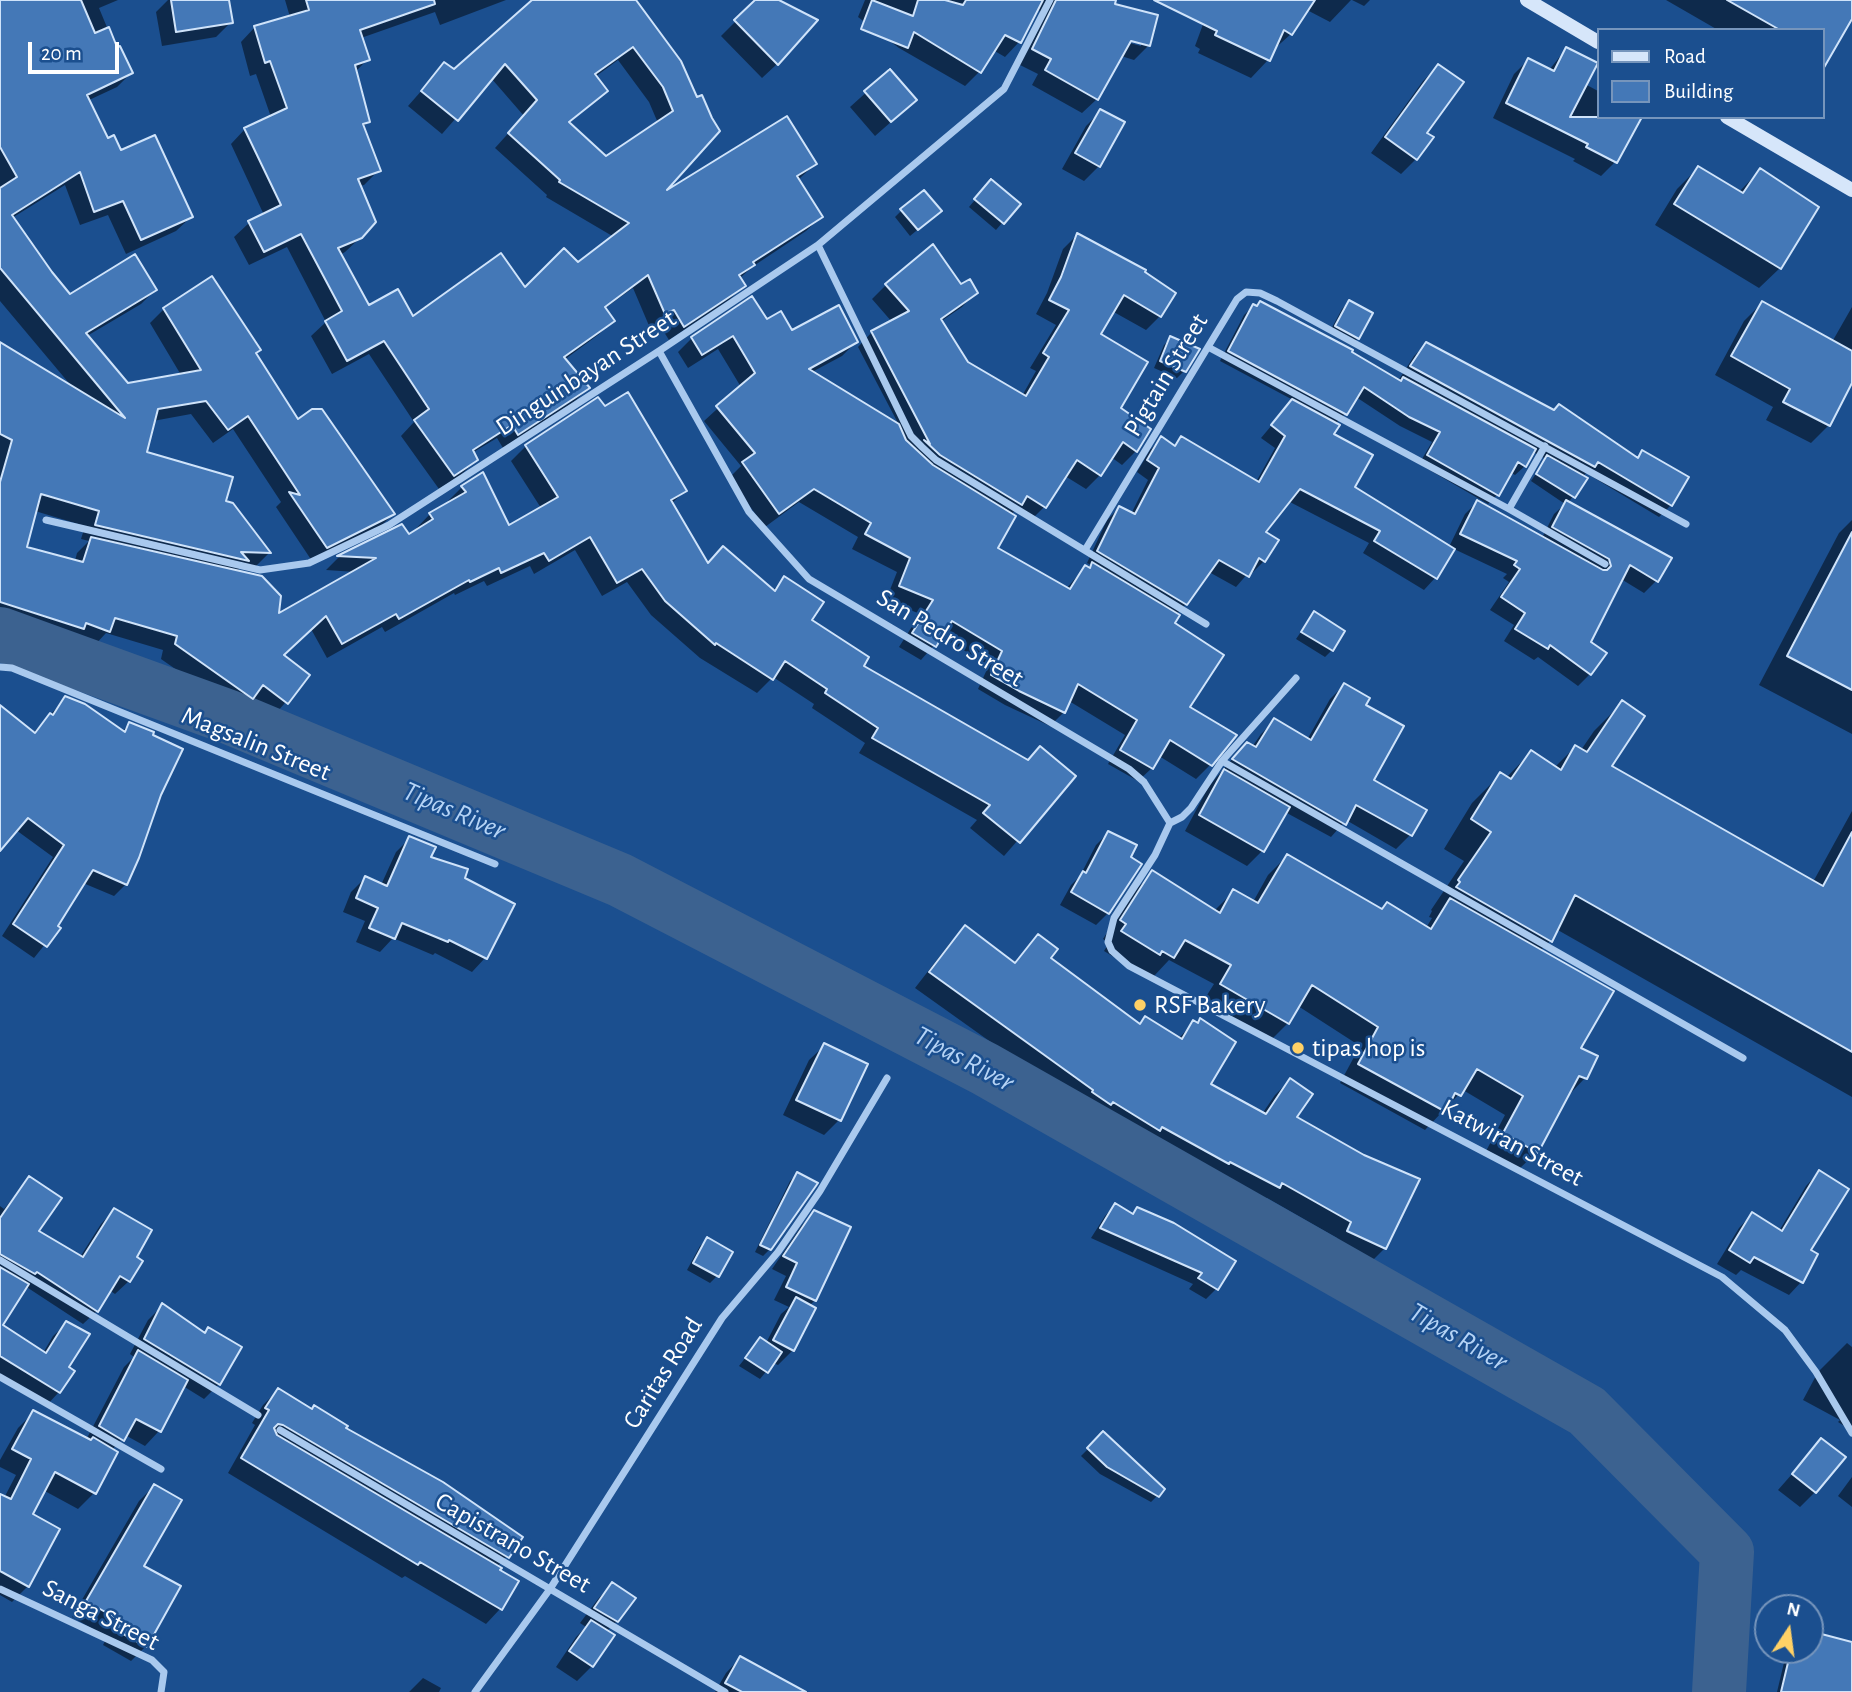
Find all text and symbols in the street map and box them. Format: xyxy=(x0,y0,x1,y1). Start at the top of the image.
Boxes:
scale bar xyxy=(32,28,122,72)
legend xyxy=(1596,28,1824,119)
text: 20 m xyxy=(41,43,82,64)
text: Road xyxy=(1664,46,1706,67)
text: Building xyxy=(1664,81,1733,102)
street label: Dinguinbayan Street xyxy=(490,303,682,443)
street label: Pigtain Street xyxy=(1117,308,1215,442)
street label: San Pedro Street xyxy=(871,582,1029,694)
street label: Magsalin Street xyxy=(177,700,335,788)
water label: Tipas River xyxy=(398,774,510,848)
place label: RSF Bakery xyxy=(1154,989,1265,1021)
marker: RSF Bakery xyxy=(1132,997,1148,1013)
water label: Tipas River xyxy=(908,1019,1020,1099)
place label: tipas hop is xyxy=(1312,1032,1425,1064)
marker: tipas hop is xyxy=(1290,1040,1306,1056)
street label: Katwiran Street xyxy=(1435,1092,1589,1194)
water label: Tipas River xyxy=(1403,1295,1513,1379)
street label: Caritas Road xyxy=(616,1311,710,1435)
street label: Capistrano Street xyxy=(430,1486,596,1600)
street label: Sanga Street xyxy=(37,1572,165,1658)
north arrow xyxy=(1754,1594,1824,1664)
text: N xyxy=(1785,1599,1802,1621)

